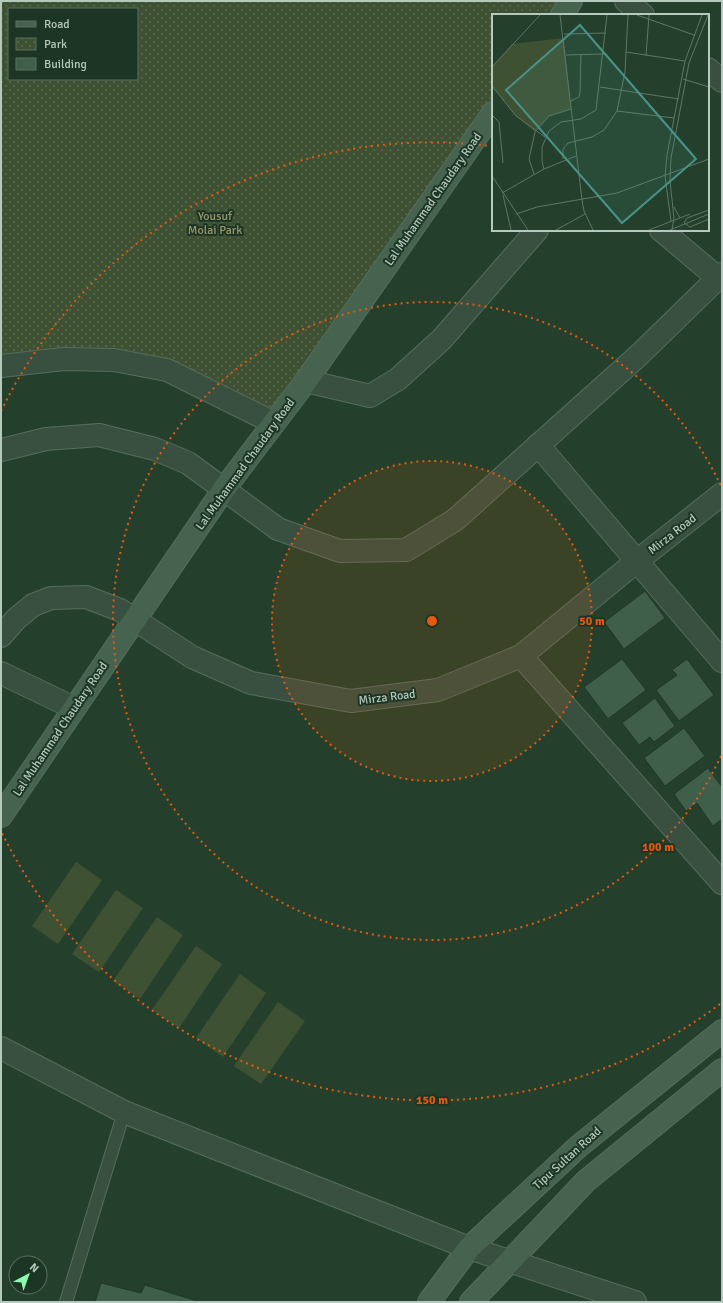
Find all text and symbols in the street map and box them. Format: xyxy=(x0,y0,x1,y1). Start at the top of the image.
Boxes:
legend xyxy=(8,8,138,80)
inset map xyxy=(492,14,709,231)
text: Road xyxy=(44,17,70,32)
text: Park xyxy=(44,37,67,52)
text: Building xyxy=(44,57,87,72)
street label: Lal Muhammad Chaudary Road xyxy=(382,130,485,269)
park label: Yousuf Molai Park xyxy=(188,209,242,238)
street label: Lal Muhammad Chaudary Road xyxy=(193,396,298,533)
street label: Mirza Road xyxy=(645,511,699,558)
centre of rings xyxy=(425,614,439,628)
text: 50 m xyxy=(579,614,605,629)
street label: Lal Muhammad Chaudary Road xyxy=(10,659,111,799)
street label: Mirza Road xyxy=(358,687,416,708)
text: 100 m xyxy=(642,840,674,855)
text: 150 m xyxy=(416,1093,448,1108)
street label: Tipu Sultan Road xyxy=(530,1124,604,1193)
north arrow xyxy=(8,1255,48,1295)
text: N xyxy=(27,1260,41,1275)

